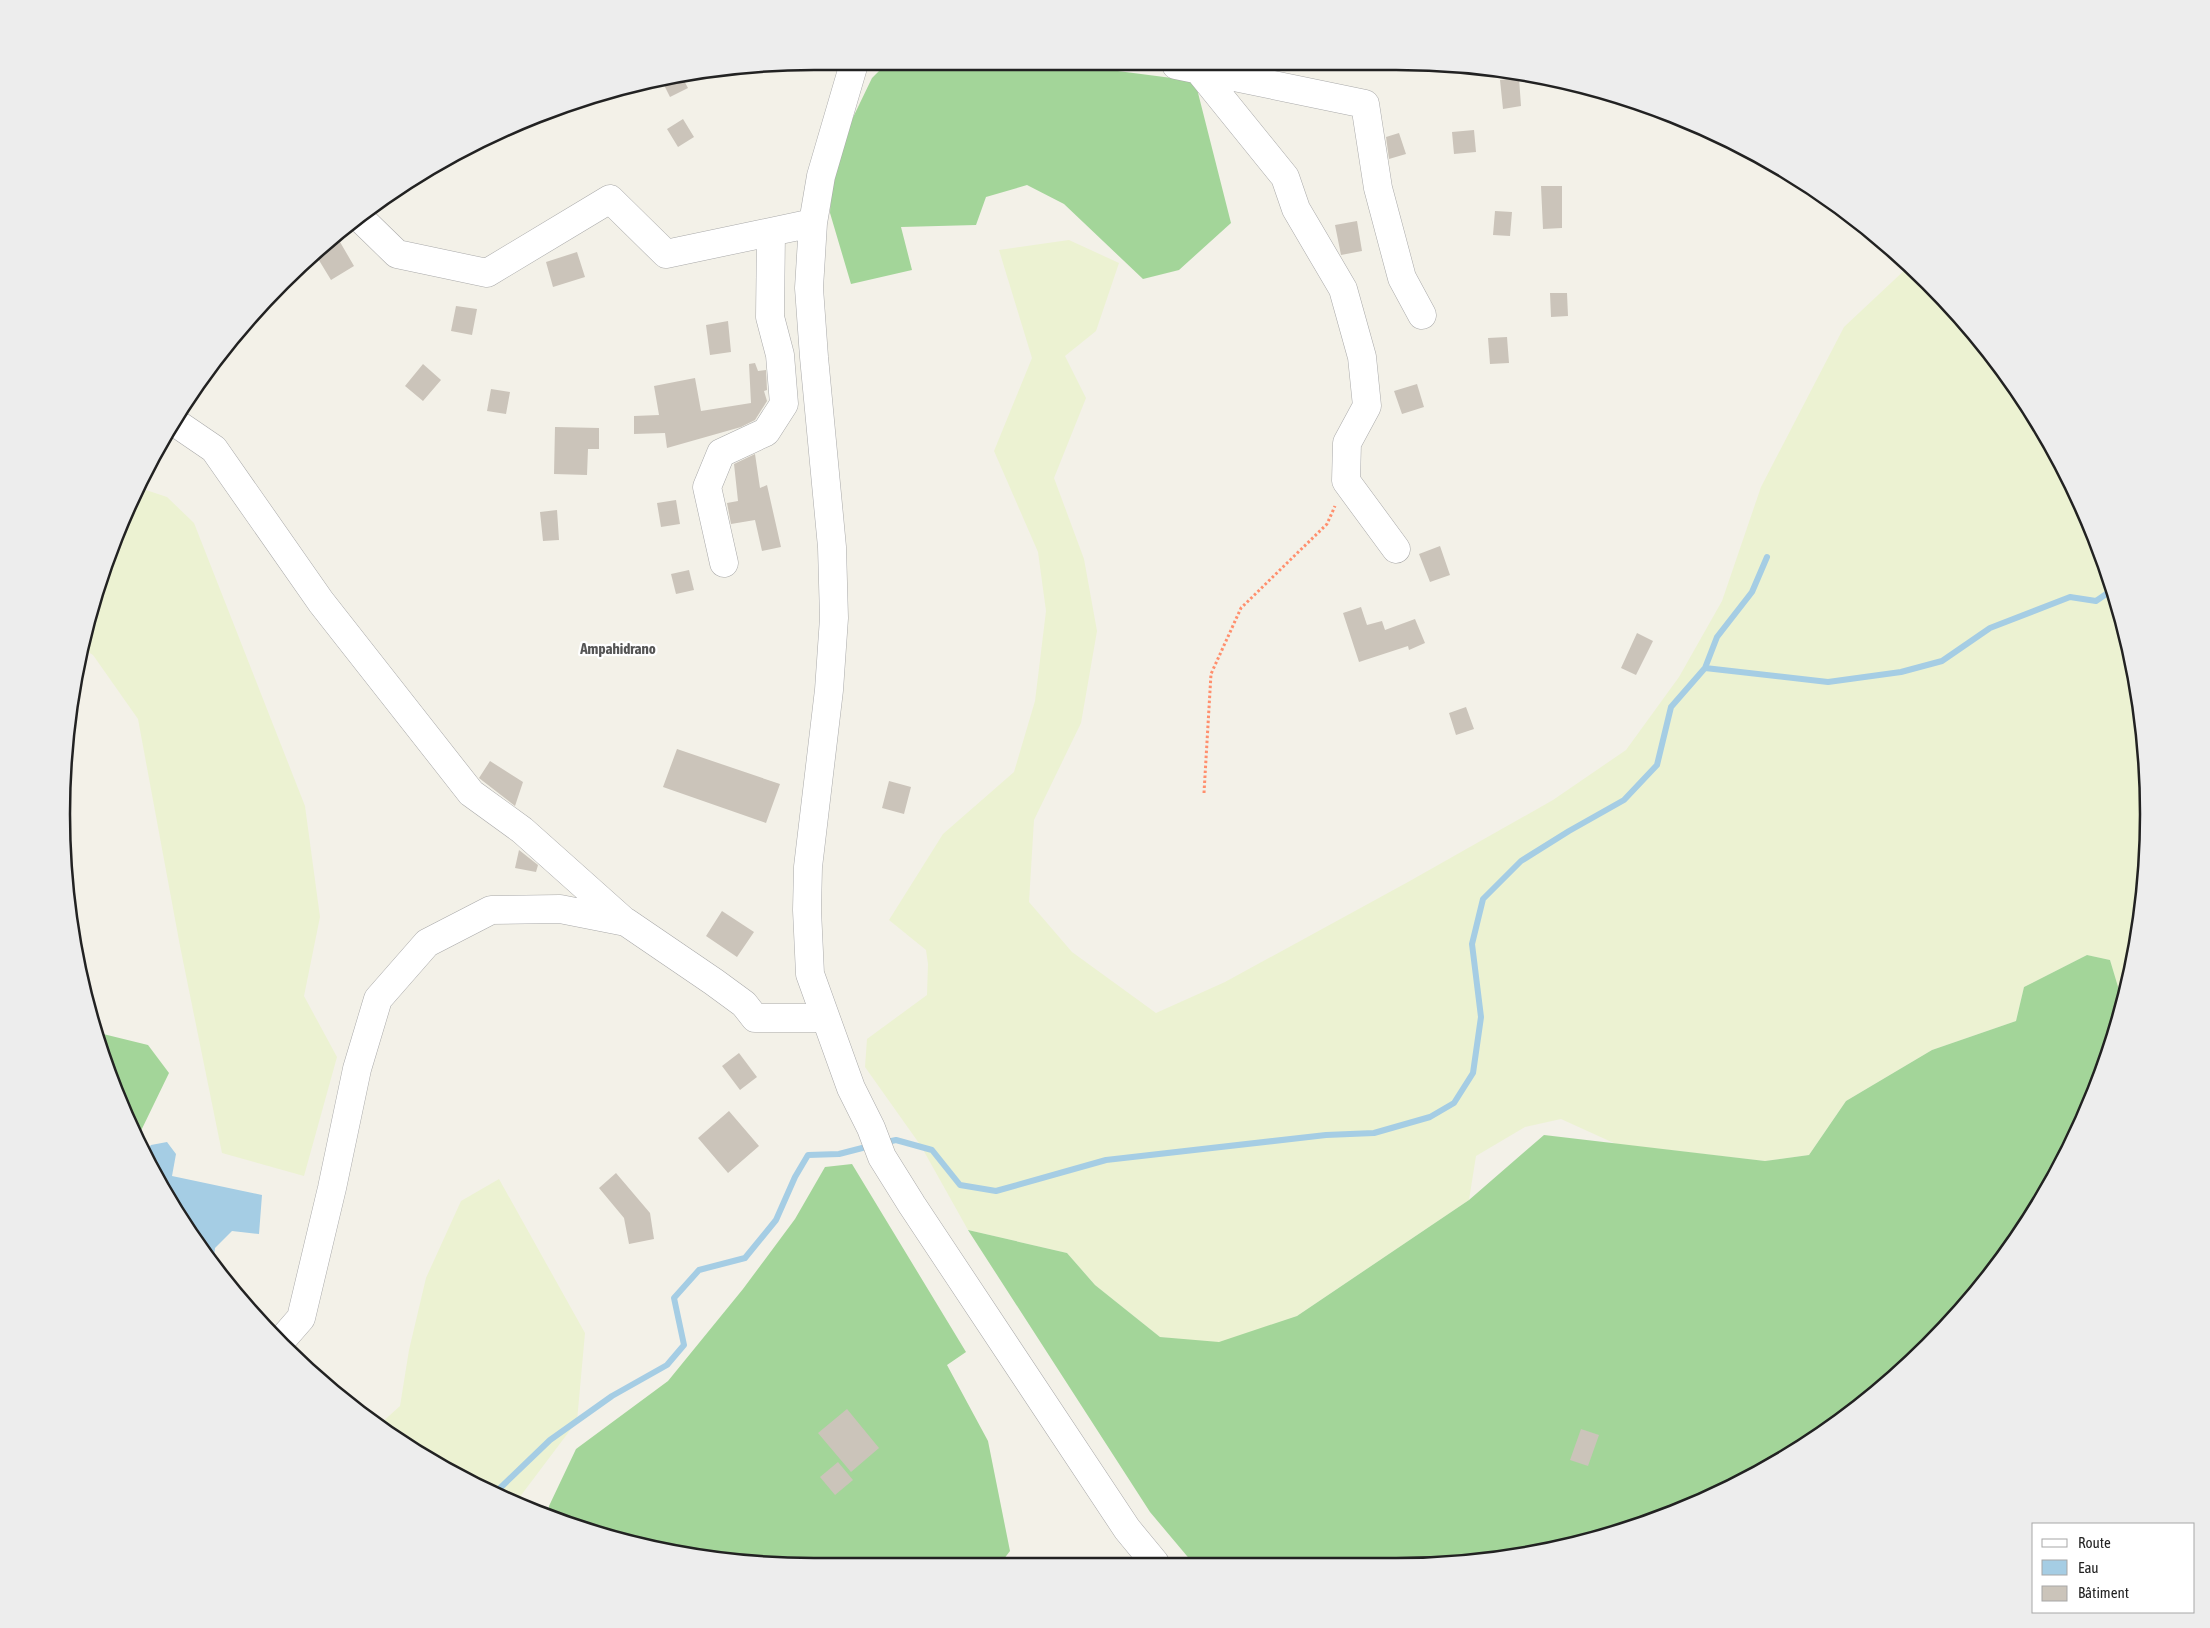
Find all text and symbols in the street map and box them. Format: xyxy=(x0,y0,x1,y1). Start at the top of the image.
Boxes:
district label: Ampahidrano xyxy=(579,640,656,657)
legend xyxy=(2032,1523,2195,1613)
text: Route xyxy=(2078,1534,2111,1551)
text: Eau xyxy=(2078,1559,2099,1576)
text: Bâtiment xyxy=(2078,1584,2129,1601)

